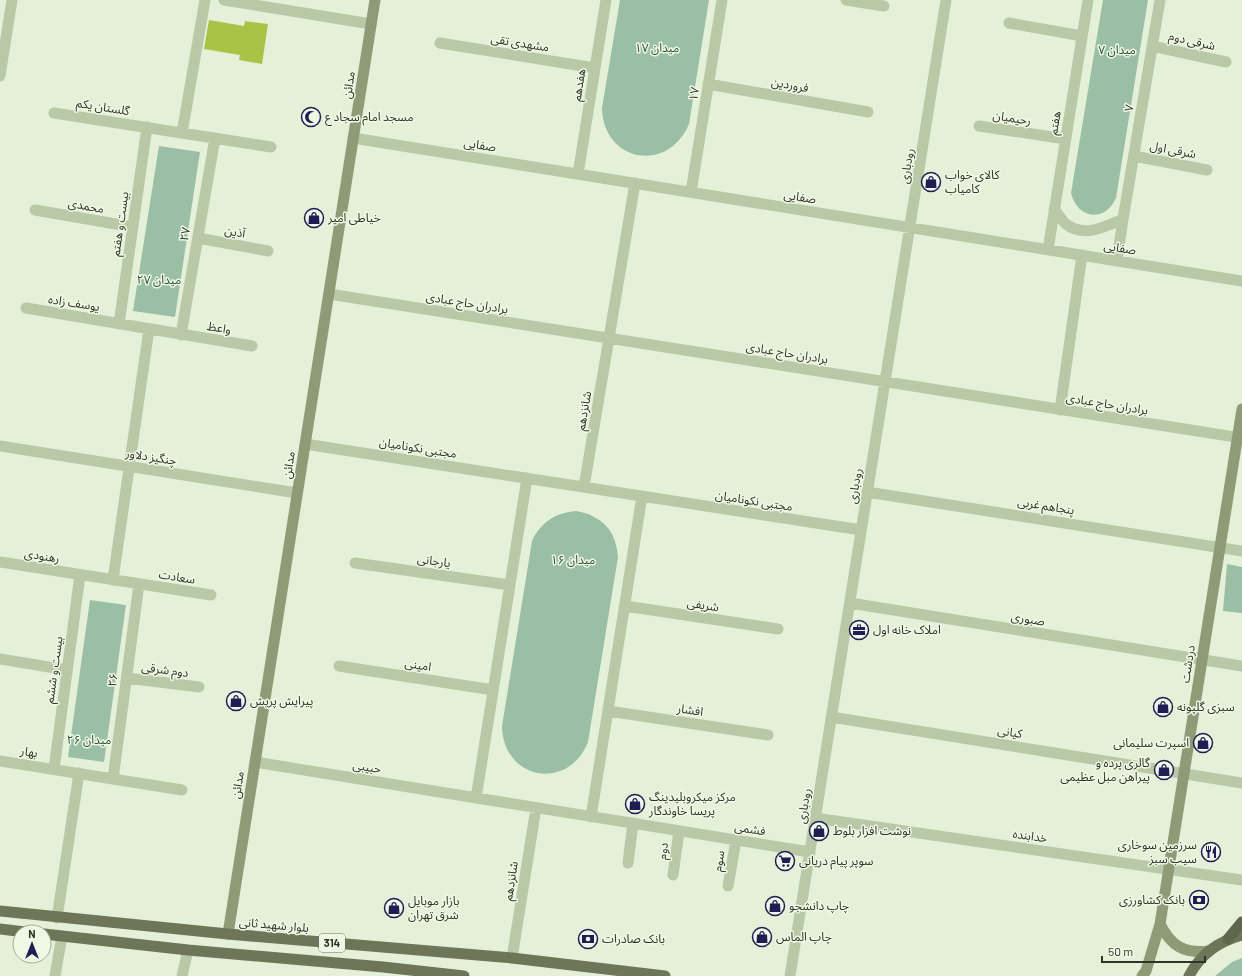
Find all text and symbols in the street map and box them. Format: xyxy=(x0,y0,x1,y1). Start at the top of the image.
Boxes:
street label: شرقی دوم xyxy=(1167,28,1217,55)
street label: مشهدی تقی xyxy=(490,30,550,55)
park label: میدان ۱۷ xyxy=(635,40,679,55)
park label: میدان ۷ xyxy=(1098,42,1136,57)
street label: هفدهم xyxy=(569,67,590,103)
street label: مدائن xyxy=(339,70,358,100)
street label: فروردین xyxy=(770,74,810,95)
street label: ۱۷ xyxy=(685,86,701,102)
street label: گلستان یکم xyxy=(75,95,132,120)
street label: ۷ xyxy=(1121,103,1135,112)
mosque icon: مسجد امام سجاد ع xyxy=(300,106,322,128)
street label: رحیمیان xyxy=(992,107,1032,128)
place label: مسجد امام سجاد ع xyxy=(325,109,414,126)
street label: هفتم xyxy=(1045,110,1066,136)
street label: صفایی xyxy=(463,135,498,155)
street label: شرقی اول xyxy=(1149,138,1198,161)
street label: رودباری xyxy=(896,147,917,185)
place label: کالای خواب کامیاب xyxy=(945,167,1001,196)
shop icon: کالای خواب کامیاب xyxy=(920,171,942,193)
street label: صفایی xyxy=(783,187,818,207)
street label: بیست و هفتم xyxy=(108,191,133,258)
street label: محمدی xyxy=(67,195,105,216)
shop icon: خیاطی امیر xyxy=(303,207,325,229)
place label: خیاطی امیر xyxy=(327,210,381,225)
street label: آذین xyxy=(223,222,247,241)
street label: ۲۷ xyxy=(176,226,192,242)
street label: صفایی xyxy=(1103,238,1138,258)
park label: میدان ۲۷ xyxy=(137,272,181,287)
street label: برادران حاج عبادی xyxy=(425,289,509,318)
street label: یوسف زاده xyxy=(47,291,101,314)
street label: واعظ xyxy=(206,318,232,337)
street label: برادران حاج عبادی xyxy=(745,339,829,368)
street label: شانزدهم xyxy=(573,390,596,432)
street label: برادران حاج عبادی xyxy=(1065,390,1149,419)
street label: مجتبی نکونامیان xyxy=(378,434,458,461)
street label: چنگیز دلاور xyxy=(123,445,178,469)
street label: مدائن xyxy=(279,450,298,480)
street label: رودباری xyxy=(844,467,865,505)
street label: مجتبی نکونامیان xyxy=(714,487,794,514)
street label: پنجاهم غربی xyxy=(1016,494,1076,519)
street label: رهنودی xyxy=(23,545,61,566)
street label: یارجانی xyxy=(416,551,452,570)
park label: میدان ۱۶ xyxy=(551,552,595,567)
street label: سعادت xyxy=(158,566,196,586)
street label: شریفی xyxy=(686,595,720,614)
street label: صبوری xyxy=(1010,608,1046,629)
office icon: املاک خانه اول xyxy=(848,619,870,641)
place label: املاک خانه اول xyxy=(873,622,941,637)
street label: بیست و ششم xyxy=(41,635,68,705)
street label: دردشت xyxy=(1177,644,1198,684)
street label: امینی xyxy=(404,655,433,674)
street label: دوم شرقی xyxy=(140,659,190,682)
street label: ۲۶ xyxy=(104,672,120,688)
shop icon: پیرایش پریش xyxy=(225,690,247,712)
place label: پیرایش پریش xyxy=(250,693,313,709)
shop icon: سبزی گلپونه xyxy=(1152,696,1174,718)
place label: سبزی گلپونه xyxy=(1177,699,1235,715)
street label: افشار xyxy=(675,700,704,719)
street label: کیانی xyxy=(997,722,1025,741)
park label: میدان ۲۶ xyxy=(67,732,111,747)
shop icon: اسپرت سلیمانی xyxy=(1192,732,1214,754)
place label: اسپرت سلیمانی xyxy=(1113,735,1189,751)
street label: بهار xyxy=(18,743,39,760)
place label: گالری پرده و پیراهن مبل عظیمی xyxy=(1060,755,1151,785)
street label: حبیبی xyxy=(352,757,382,776)
shop icon: گالری پرده و پیراهن مبل عظیمی xyxy=(1153,759,1175,781)
street label: مدائن xyxy=(228,770,247,800)
street label: رودباری xyxy=(793,787,814,825)
place label: مرکز میکروبلیدینگ پریسا خاوندگار xyxy=(648,789,736,819)
shop icon: مرکز میکروبلیدینگ پریسا خاوندگار xyxy=(624,793,646,815)
street label: فشمی xyxy=(733,819,767,838)
shop icon: نوشت افزار بلوط xyxy=(808,820,830,842)
place label: نوشت افزار بلوط xyxy=(833,823,911,838)
street label: خدابنده xyxy=(1012,826,1048,845)
place label: سرزمین سوخاری سیب سبز xyxy=(1118,837,1197,866)
street label: دوم xyxy=(654,841,673,860)
restaurant icon: سرزمین سوخاری سیب سبز xyxy=(1200,841,1222,863)
street label: سوم xyxy=(709,849,730,873)
supermarket icon: سوپر پیام دریانی xyxy=(774,850,796,872)
place label: سوپر پیام دریانی xyxy=(799,853,874,870)
street label: شانزدهم xyxy=(500,860,523,902)
bank icon: بانک کشاورزی xyxy=(1188,889,1210,911)
place label: بانک کشاورزی xyxy=(1119,892,1185,907)
place label: بازار موبایل شرق تهران xyxy=(408,893,460,922)
shop icon: چاپ دانشجو xyxy=(764,895,786,917)
shop icon: بازار موبایل شرق تهران xyxy=(383,897,405,919)
place label: چاپ دانشجو xyxy=(789,898,849,914)
street label: بلوار شهید ثانی xyxy=(238,914,310,935)
north arrow xyxy=(12,924,52,964)
shop icon: چاپ‌ الماس xyxy=(751,926,773,948)
text: N xyxy=(28,927,36,940)
bank icon: بانک صادرات xyxy=(577,928,599,950)
place label: چاپ‌ الماس xyxy=(776,929,832,945)
place label: بانک صادرات xyxy=(602,931,665,946)
road number: 314 xyxy=(319,934,345,952)
scale bar xyxy=(1102,938,1205,964)
text: 50 m xyxy=(1108,944,1133,958)

